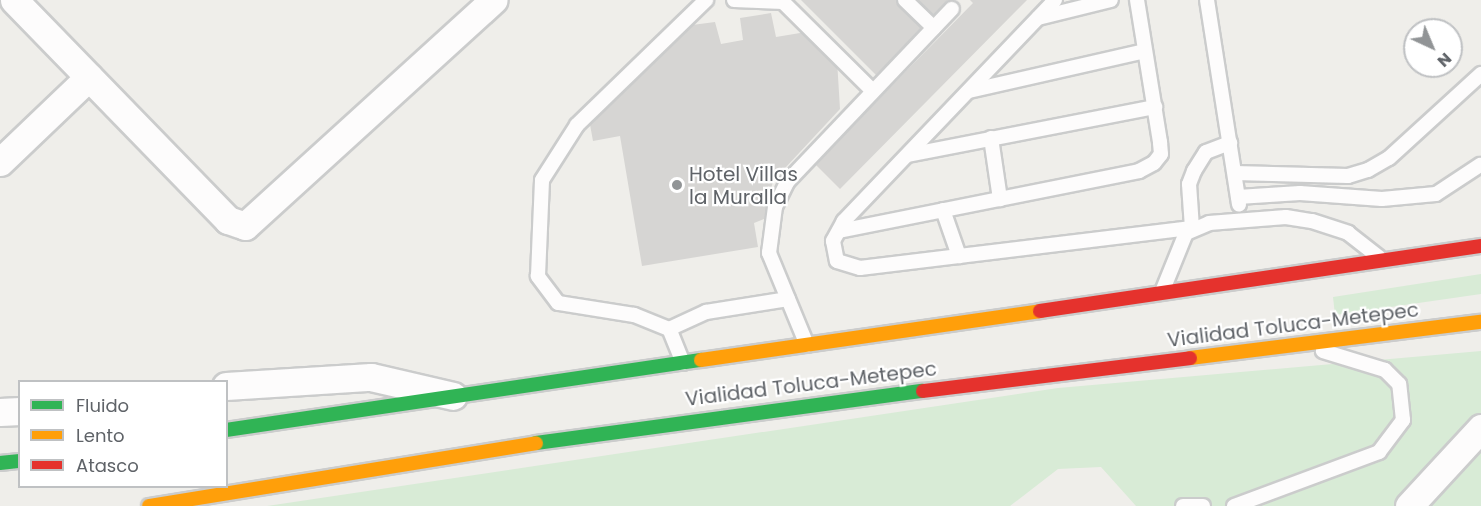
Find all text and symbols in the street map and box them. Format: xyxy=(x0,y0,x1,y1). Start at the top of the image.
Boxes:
north arrow xyxy=(1403,18,1463,78)
text: N xyxy=(1432,47,1457,72)
place label: Hotel Villas la Muralla xyxy=(689,162,798,209)
marker: Hotel Villas la Muralla xyxy=(670,178,684,192)
street label: Vialidad Toluca-Metepec xyxy=(1166,298,1420,352)
street label: Vialidad Toluca-Metepec xyxy=(684,357,938,411)
legend xyxy=(18,380,228,488)
text: Fluido xyxy=(76,393,129,418)
text: Lento xyxy=(76,423,125,448)
text: Atasco xyxy=(76,453,139,478)

